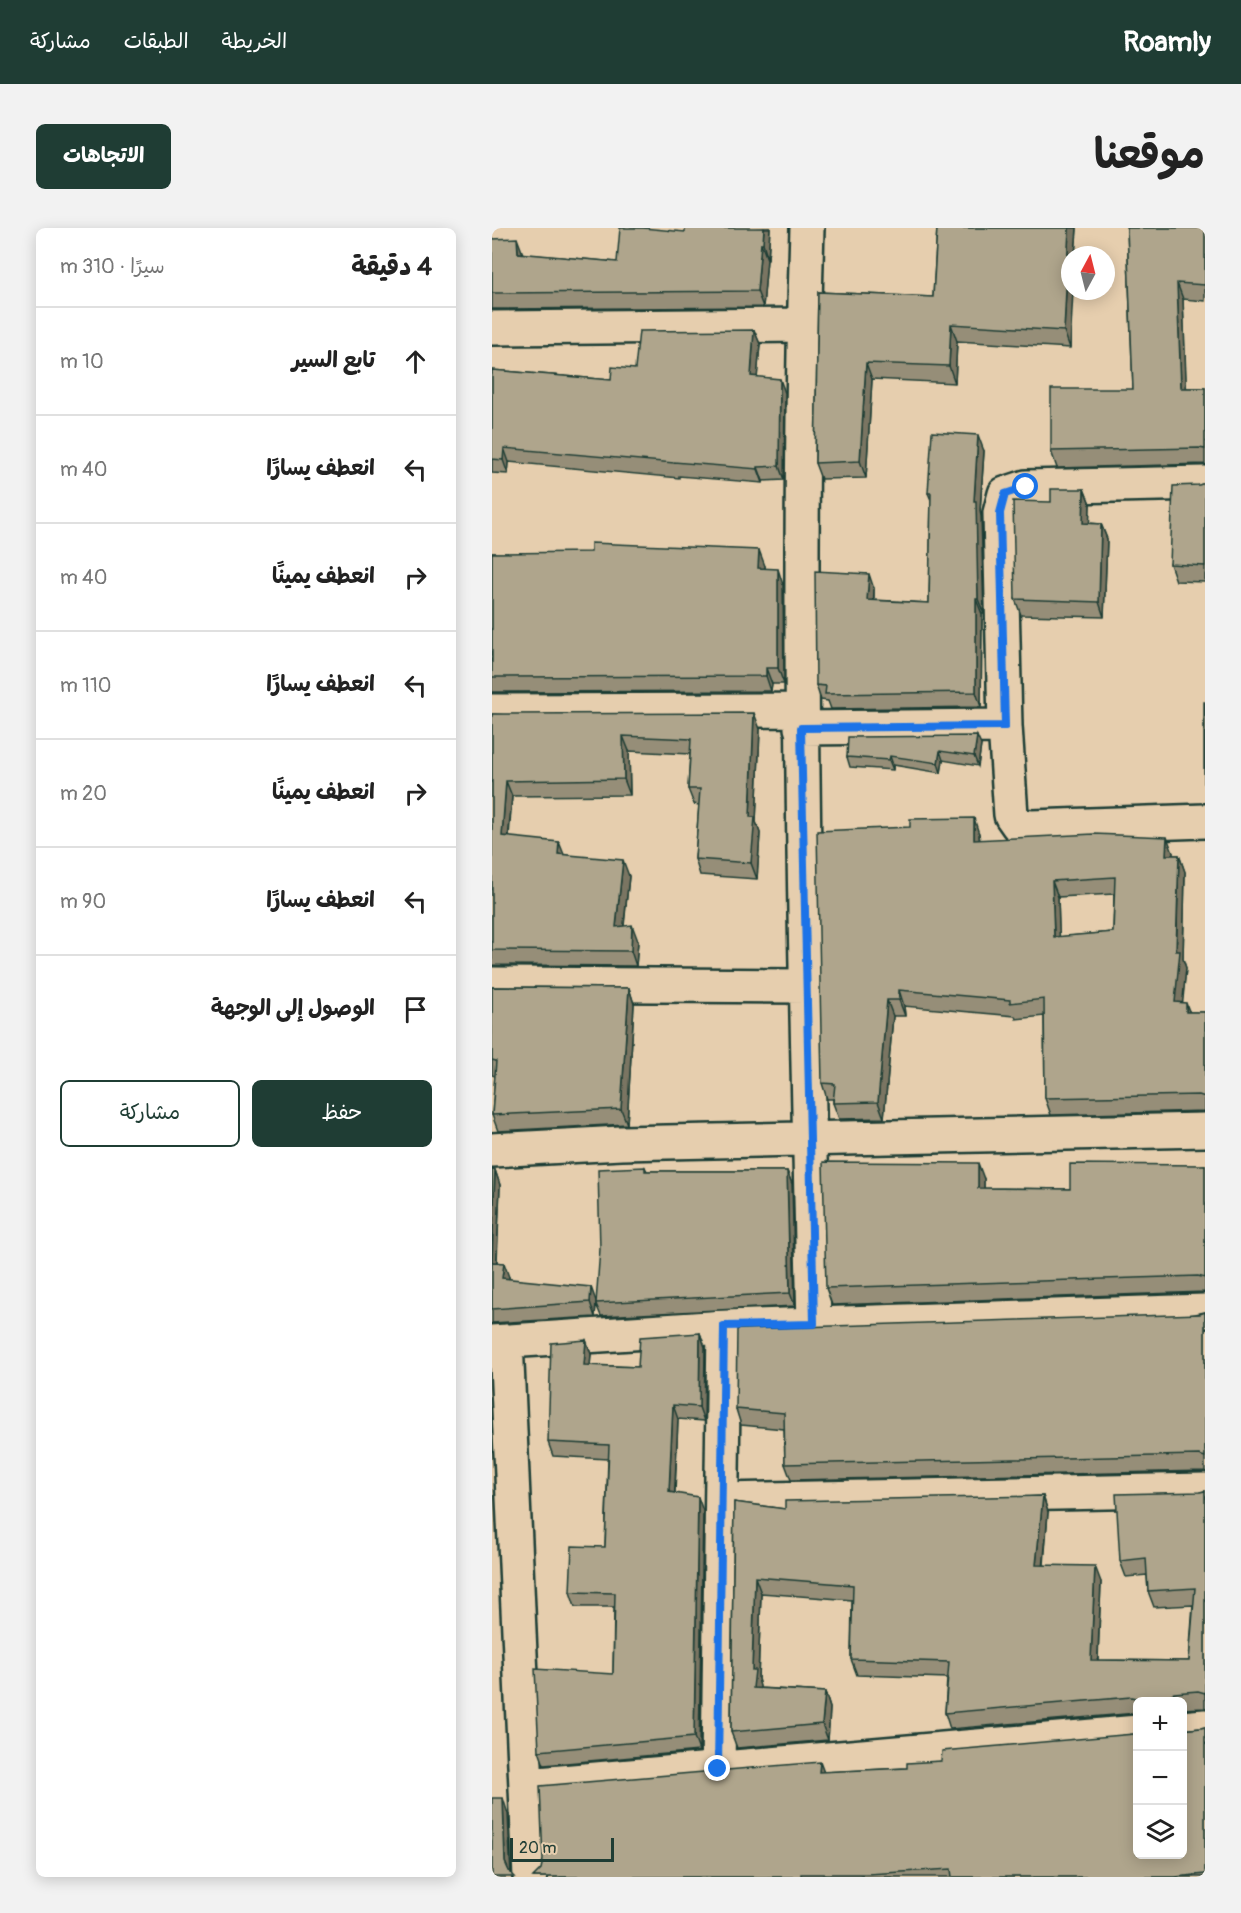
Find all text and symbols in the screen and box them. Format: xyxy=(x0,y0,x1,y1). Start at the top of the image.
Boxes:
text: Roamly xyxy=(1123,25,1211,60)
text: مشاركة xyxy=(30,28,91,55)
text: الطبقات xyxy=(124,28,189,55)
text: الخريطة xyxy=(222,28,287,55)
button: الاتجاهات xyxy=(36,124,171,189)
text: موقعنا xyxy=(1094,129,1205,181)
north arrow xyxy=(1061,246,1115,300)
text: 4 دقيقة xyxy=(351,251,432,283)
text: سيرًا · 310 m xyxy=(60,254,165,279)
icon: ahead xyxy=(399,345,432,378)
text: تابع السير xyxy=(292,346,375,374)
text: 10 m xyxy=(60,349,104,374)
icon: left xyxy=(399,453,432,486)
text: انعطف يسارًا xyxy=(266,454,375,482)
text: 40 m xyxy=(60,457,107,482)
route start xyxy=(1012,473,1038,499)
icon: right xyxy=(399,561,432,594)
text: انعطف يمينًا xyxy=(272,562,375,590)
text: 40 m xyxy=(60,565,107,590)
icon: left xyxy=(399,669,432,702)
text: انعطف يسارًا xyxy=(266,670,375,698)
text: 110 m xyxy=(60,673,111,698)
icon: right xyxy=(399,777,432,810)
text: انعطف يمينًا xyxy=(272,778,375,806)
text: 20 m xyxy=(60,781,107,806)
icon: left xyxy=(399,885,432,918)
text: انعطف يسارًا xyxy=(266,886,375,914)
text: 90 m xyxy=(60,889,106,914)
icon: arrive xyxy=(399,993,432,1026)
text: الوصول إلى الوجهة xyxy=(211,994,375,1022)
button: مشاركة xyxy=(60,1080,240,1147)
button: حفظ xyxy=(252,1080,432,1147)
map controls xyxy=(1133,1697,1187,1859)
button: + xyxy=(1133,1697,1187,1751)
button: − xyxy=(1133,1751,1187,1805)
route end xyxy=(704,1755,730,1781)
button: layers xyxy=(1133,1805,1187,1859)
scale bar xyxy=(510,1835,614,1862)
text: 20 m xyxy=(519,1838,557,1858)

